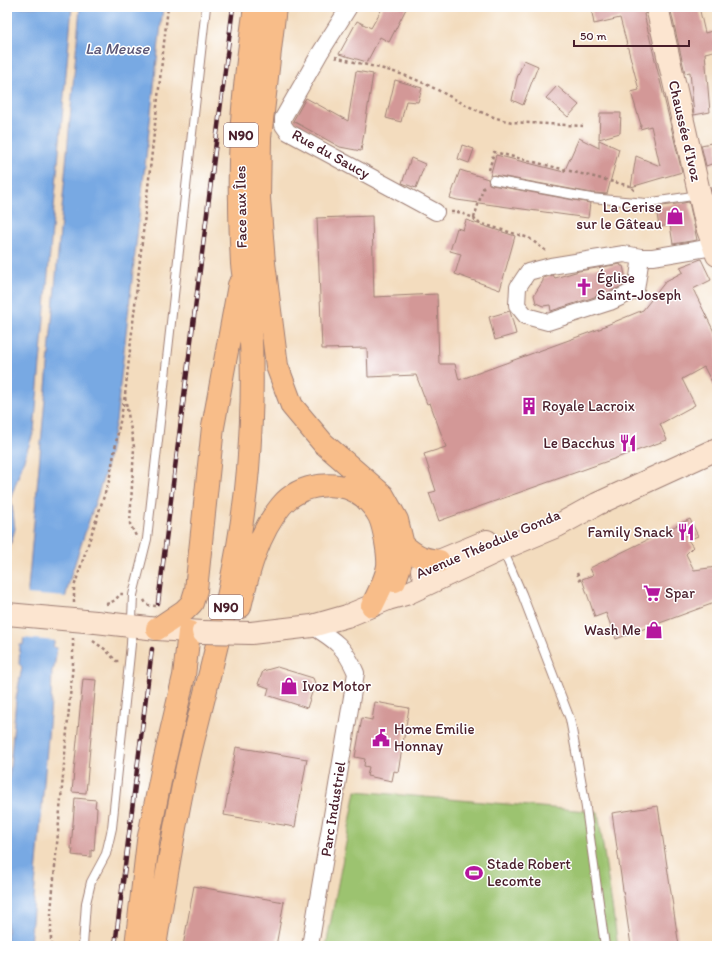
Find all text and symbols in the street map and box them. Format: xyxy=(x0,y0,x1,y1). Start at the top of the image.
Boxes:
scale bar xyxy=(574,22,689,48)
text: 50 m xyxy=(580,29,606,43)
water label: La Meuse xyxy=(85,39,150,58)
street label: Chaussée d'Ivoz xyxy=(665,79,705,183)
road number: N90 xyxy=(224,123,258,147)
street label: Rue du Saucy xyxy=(289,125,373,183)
street label: Face aux Îles xyxy=(231,165,251,249)
place label: La Cerise sur le Gâteau xyxy=(576,198,662,233)
shop icon: La Cerise sur le Gâteau xyxy=(665,206,685,226)
place label: Église Saint-Joseph xyxy=(597,269,682,304)
church icon: Église Saint-Joseph xyxy=(574,277,594,297)
building icon: Royale Lacroix xyxy=(519,396,539,416)
place label: Royale Lacroix xyxy=(542,397,635,415)
restaurant icon: Le Bacchus xyxy=(618,433,638,453)
place label: Le Bacchus xyxy=(543,434,615,452)
street label: Avenue Théodule Gonda xyxy=(413,505,563,583)
restaurant icon: Family Snack xyxy=(676,522,696,542)
place label: Family Snack xyxy=(588,523,673,541)
supermarket icon: Spar xyxy=(642,583,662,603)
place label: Spar xyxy=(665,584,695,602)
road number: N90 xyxy=(209,595,243,619)
shop icon: Wash Me xyxy=(644,620,664,640)
place label: Wash Me xyxy=(584,621,641,639)
shop icon: Ivoz Motor xyxy=(279,676,299,696)
place label: Ivoz Motor xyxy=(302,677,371,695)
place label: Home Emilie Honnay xyxy=(394,720,475,755)
public building icon: Home Emilie Honnay xyxy=(371,728,391,748)
street label: Parc Industriel xyxy=(317,759,350,858)
place label: Stade Robert Lecomte xyxy=(487,855,571,890)
sports icon: Stade Robert Lecomte xyxy=(464,863,484,883)

